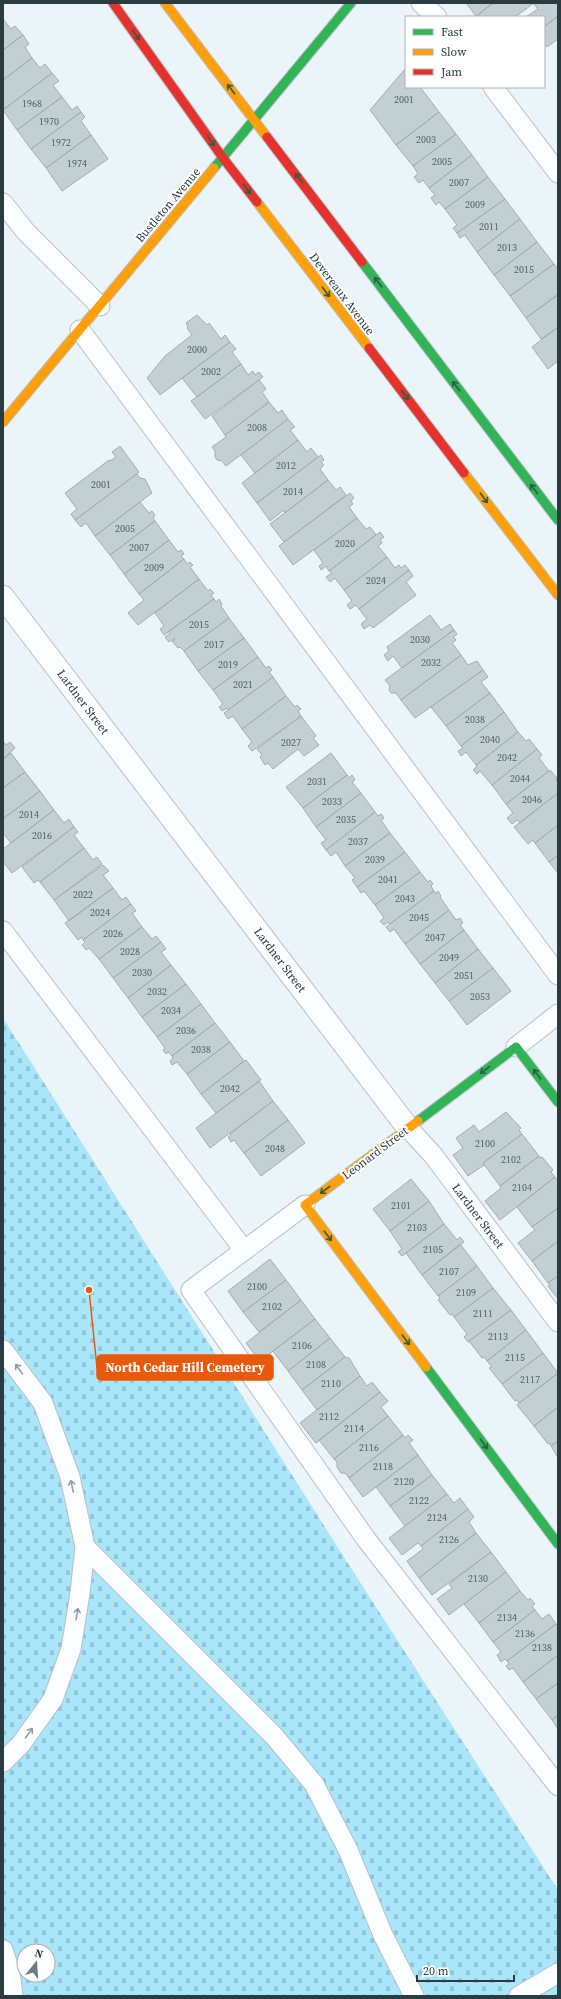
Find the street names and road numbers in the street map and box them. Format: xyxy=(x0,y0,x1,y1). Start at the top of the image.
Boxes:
street label: Bustleton Avenue xyxy=(132,164,204,246)
street label: Devereaux Avenue xyxy=(306,250,378,338)
street label: Lardner Street xyxy=(53,666,113,738)
street label: Lardner Street xyxy=(250,924,310,996)
street label: Leonard Street xyxy=(339,1123,411,1183)
street label: Lardner Street xyxy=(448,1180,508,1252)

